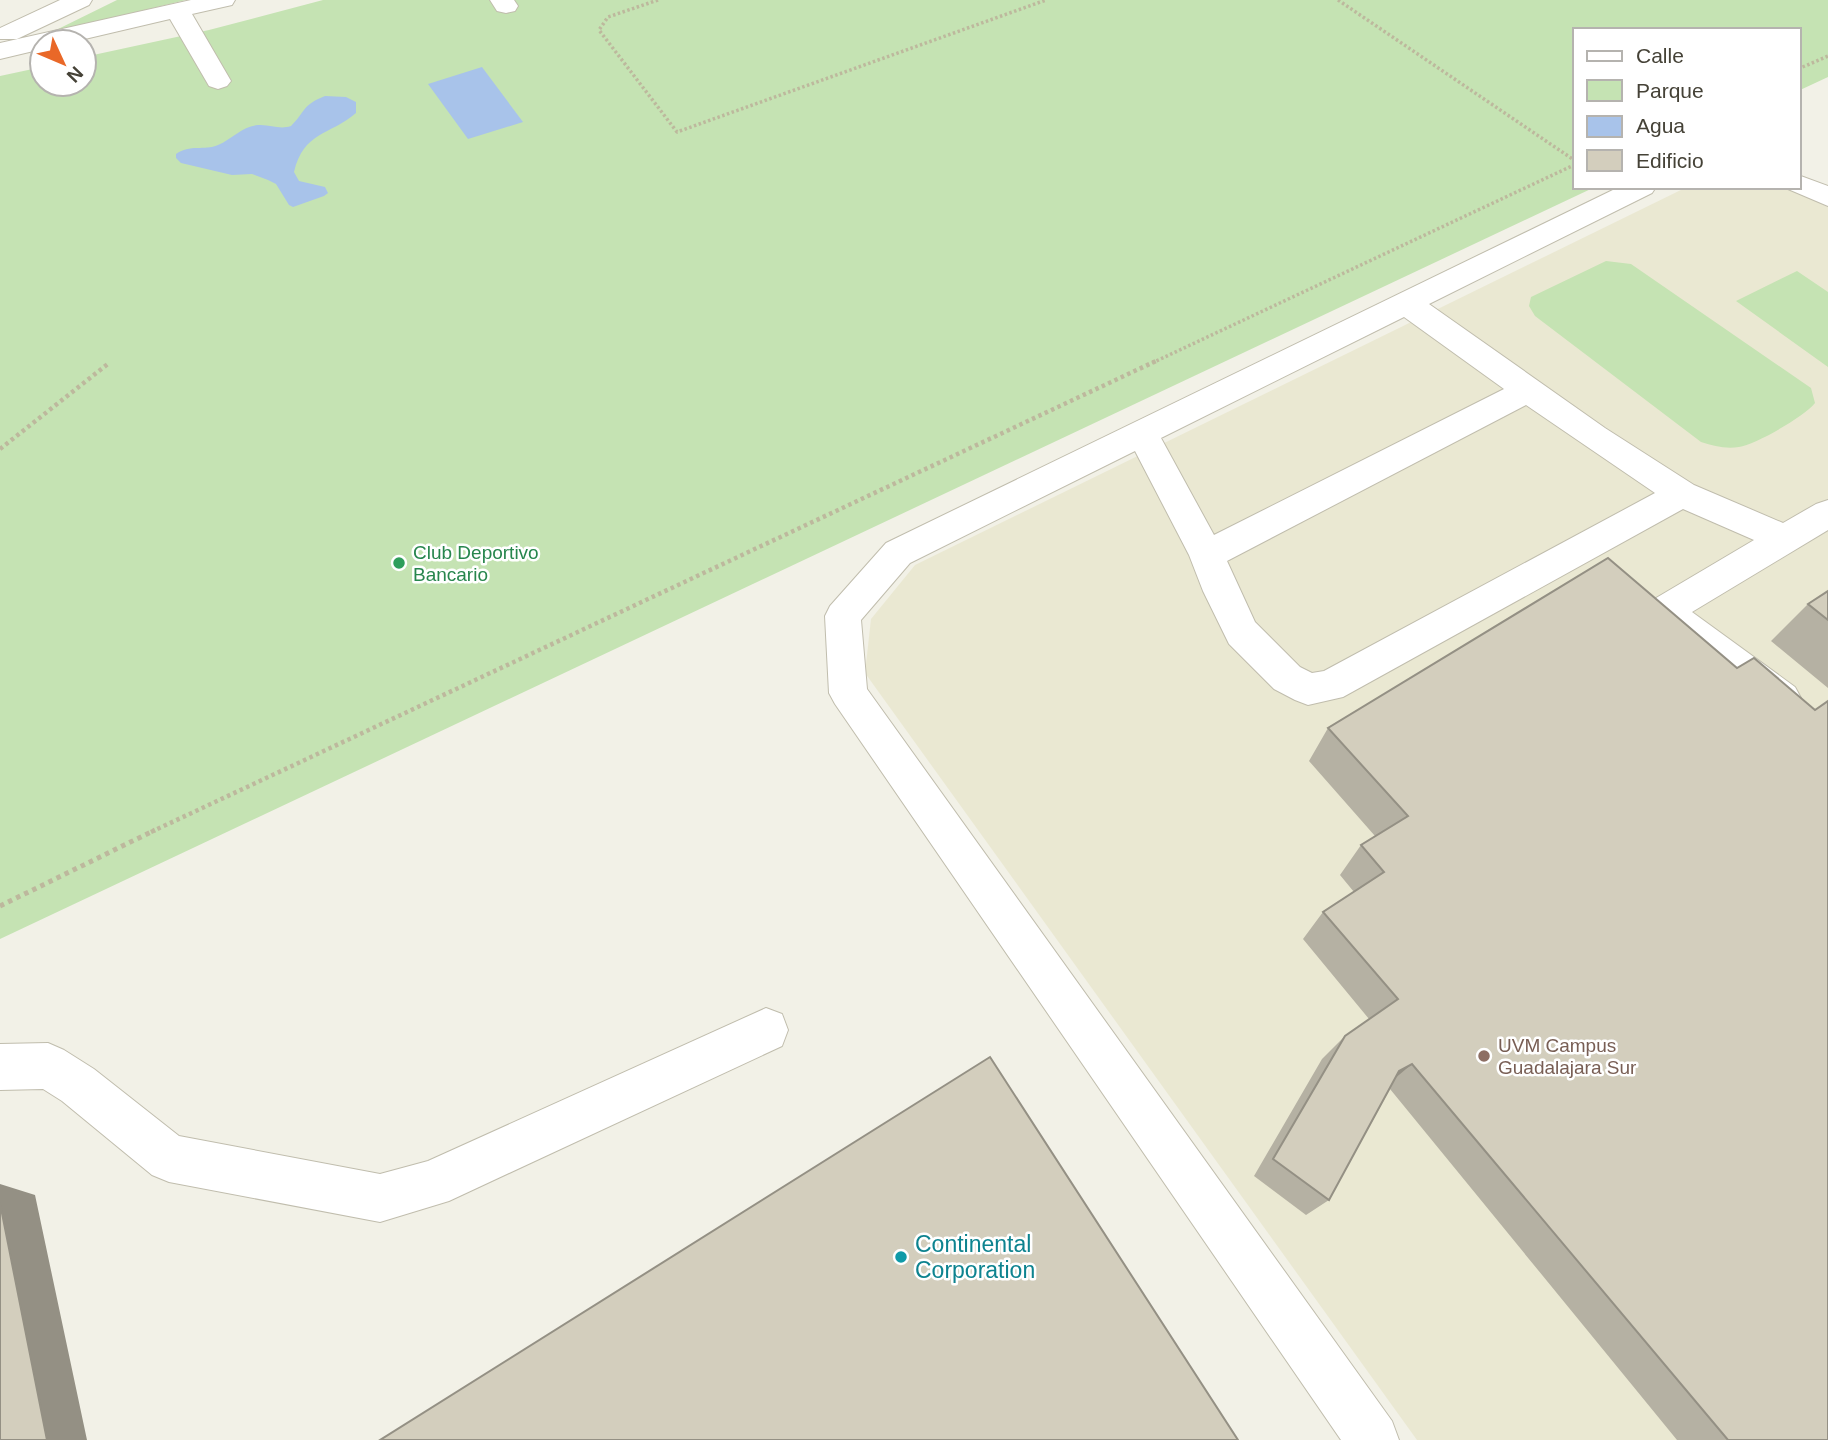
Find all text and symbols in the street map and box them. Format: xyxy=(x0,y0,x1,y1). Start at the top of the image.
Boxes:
north arrow xyxy=(28,28,98,98)
legend xyxy=(1573,28,1800,189)
text: Calle xyxy=(1636,44,1684,67)
text: N xyxy=(63,62,87,87)
text: Parque xyxy=(1636,79,1704,102)
text: Agua xyxy=(1636,114,1685,137)
text: Edificio xyxy=(1636,149,1704,172)
place label: Club Deportivo Bancario xyxy=(413,542,539,585)
marker: Club Deportivo Bancario xyxy=(391,555,407,571)
place label: UVM Campus Guadalajara Sur xyxy=(1498,1035,1637,1078)
marker: UVM Campus Guadalajara Sur xyxy=(1476,1048,1492,1064)
place label: Continental Corporation xyxy=(915,1231,1035,1283)
marker: Continental Corporation xyxy=(893,1249,909,1265)

